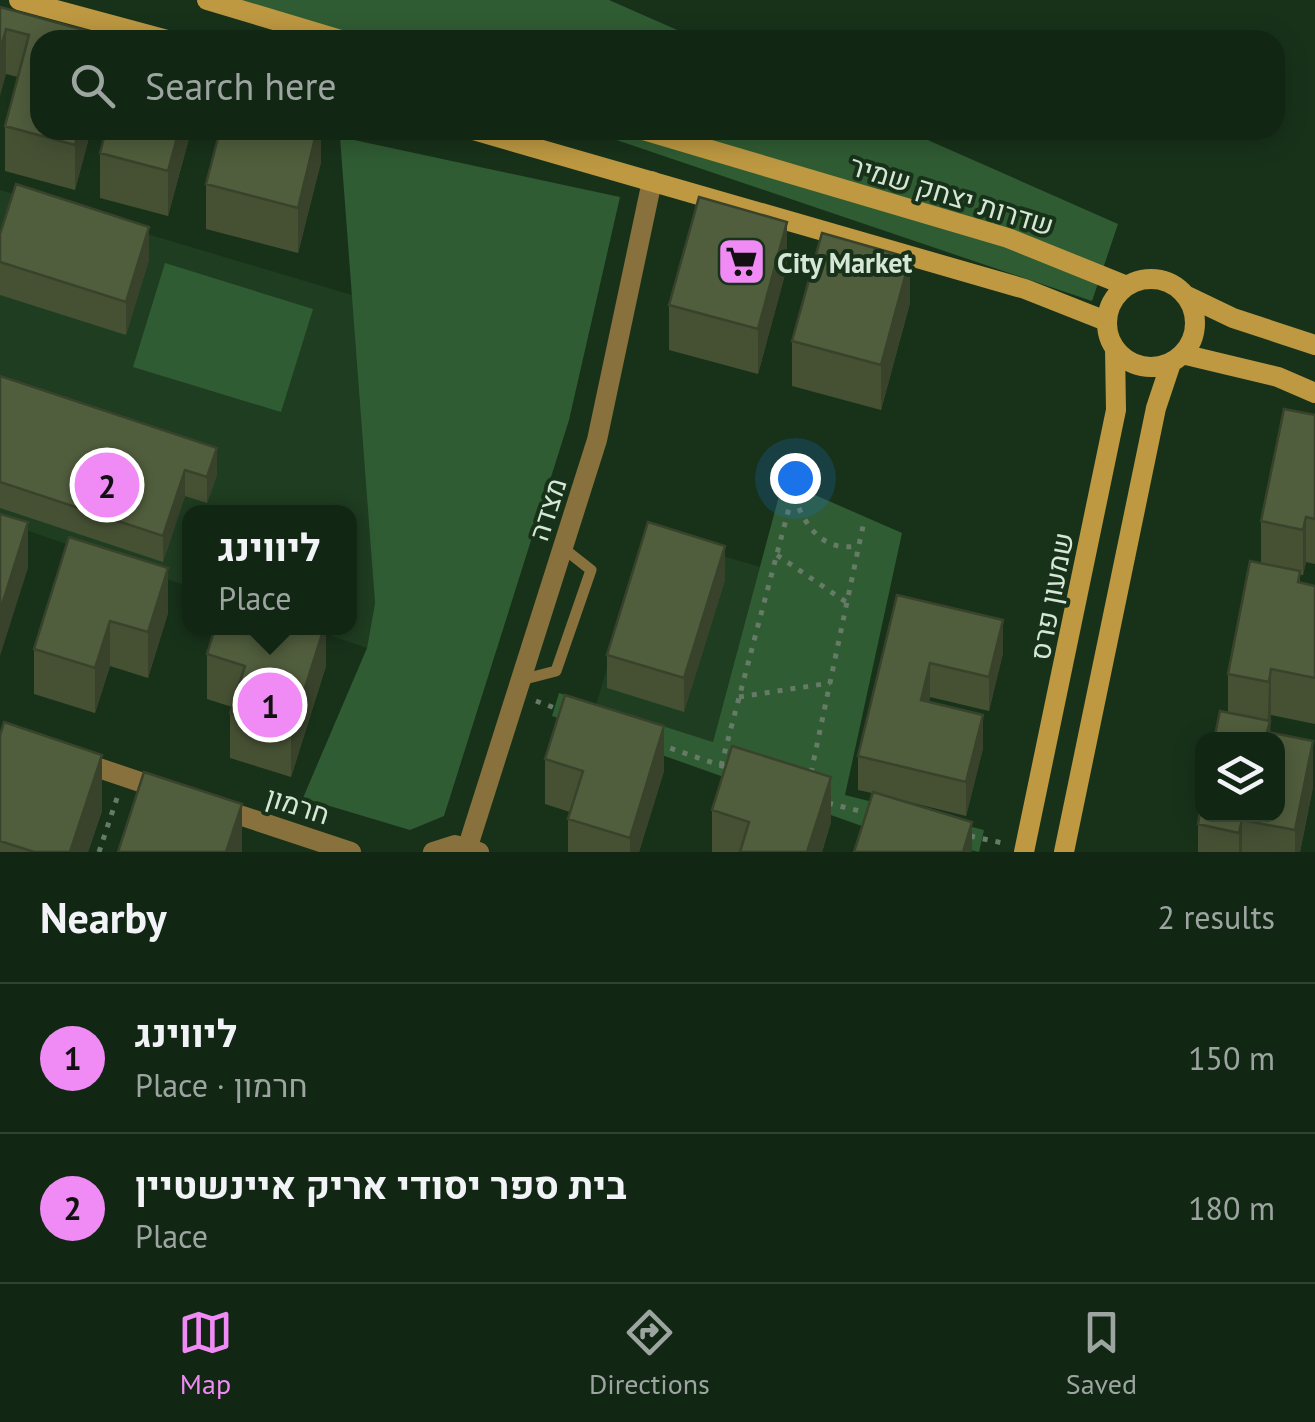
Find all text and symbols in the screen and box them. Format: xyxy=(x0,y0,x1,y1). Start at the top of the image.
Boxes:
search box xyxy=(30,30,1285,140)
icon: search xyxy=(65,58,120,113)
text: Search here xyxy=(145,61,337,110)
street label: שדרות יצחק שמיר xyxy=(845,146,1059,244)
supermarket icon: City Market xyxy=(716,236,768,288)
place label: City Market xyxy=(777,244,913,281)
pin: 2 xyxy=(74,448,140,522)
your location xyxy=(770,453,821,504)
street label: מצדה xyxy=(520,473,574,545)
popup xyxy=(182,505,357,635)
text: ליווינג xyxy=(218,522,321,571)
street label: שמעון פרס xyxy=(1021,529,1081,663)
text: Place xyxy=(218,577,291,619)
pin: 1 xyxy=(238,668,302,742)
map controls xyxy=(1195,732,1285,822)
button: layers xyxy=(1195,732,1285,822)
street label: חרמון xyxy=(261,777,335,833)
text: Nearby xyxy=(40,890,167,945)
text: 2 results xyxy=(1157,896,1275,938)
text: ליווינג xyxy=(135,1008,237,1057)
text: 1 xyxy=(63,1037,82,1079)
text: 150 m xyxy=(1188,1037,1275,1079)
text: Place · חרמון xyxy=(135,1064,308,1106)
text: בית ספר יסודי אריק איינשטיין xyxy=(135,1160,627,1209)
text: 2 xyxy=(63,1187,82,1229)
text: 180 m xyxy=(1188,1187,1275,1229)
text: Place xyxy=(135,1215,208,1257)
tab: Map xyxy=(178,1305,233,1402)
tab: Directions xyxy=(589,1305,710,1402)
tab: Saved xyxy=(1066,1305,1137,1402)

